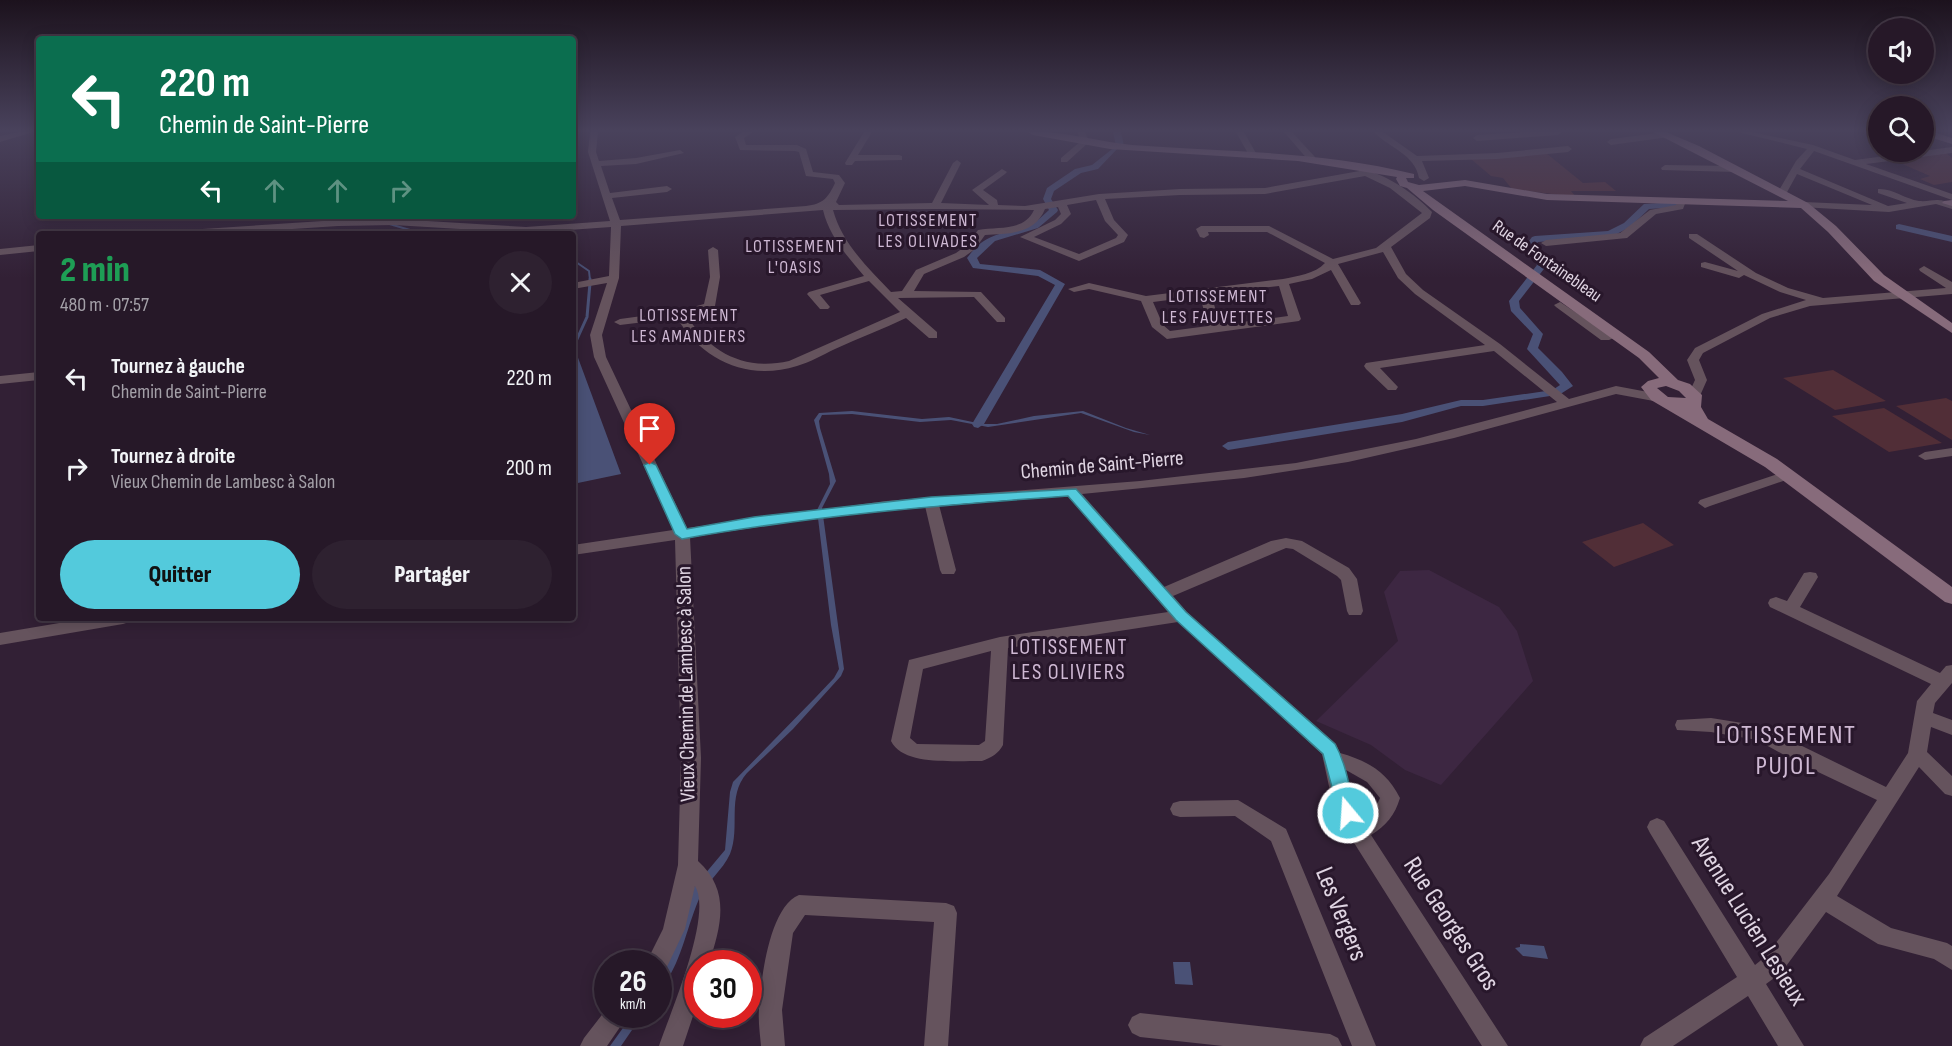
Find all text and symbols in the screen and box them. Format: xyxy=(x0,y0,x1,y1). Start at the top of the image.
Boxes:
map controls xyxy=(1868,18,1934,162)
button: sound xyxy=(1868,18,1934,84)
text: 220 m xyxy=(159,58,250,109)
icon: left xyxy=(60,60,138,138)
button: search xyxy=(1868,96,1934,162)
text: Chemin de Saint-Pierre xyxy=(159,109,369,141)
icon: left xyxy=(195,174,228,207)
icon: ahead xyxy=(258,174,291,207)
icon: ahead xyxy=(321,174,354,207)
icon: right xyxy=(384,174,417,207)
district label: LOTISSEMENT LES OLIVADES xyxy=(877,210,979,252)
street label: Rue de Fontainebleau xyxy=(1488,216,1606,306)
district label: LOTISSEMENT L'OASIS xyxy=(745,236,845,278)
text: 2 min xyxy=(60,249,130,292)
button: close xyxy=(489,251,552,314)
district label: LOTISSEMENT LES FAUVETTES xyxy=(1162,286,1274,328)
text: 480 m · 07:57 xyxy=(60,293,149,317)
district label: LOTISSEMENT LES AMANDIERS xyxy=(631,305,747,347)
text: Tournez à gauche xyxy=(111,353,245,380)
icon: left xyxy=(60,362,93,395)
text: 220 m xyxy=(506,365,552,392)
text: Chemin de Saint-Pierre xyxy=(111,380,267,404)
pin xyxy=(624,403,675,465)
icon: arrive xyxy=(633,412,666,445)
text: Tournez à droite xyxy=(111,443,236,470)
street label: Chemin de Saint-Pierre xyxy=(1019,445,1185,485)
icon: right xyxy=(60,452,93,485)
text: 200 m xyxy=(506,455,552,482)
text: Vieux Chemin de Lambesc à Salon xyxy=(111,470,335,494)
button: Quitter xyxy=(60,540,300,609)
button: Partager xyxy=(312,540,552,609)
street label: Vieux Chemin de Lambesc à Salon xyxy=(671,566,701,802)
district label: LOTISSEMENT LES OLIVIERS xyxy=(1010,634,1128,686)
district label: LOTISSEMENT PUJOL xyxy=(1716,719,1857,782)
position arrow xyxy=(1316,781,1380,845)
street label: Avenue Lucien Lesieux xyxy=(1684,830,1814,1012)
street label: Rue Georges Gros xyxy=(1396,851,1506,997)
street label: Les Vergers xyxy=(1308,863,1374,965)
speed limit sign: 30 xyxy=(684,950,762,1028)
text: 26 xyxy=(619,964,647,1000)
text: km/h xyxy=(620,995,646,1014)

